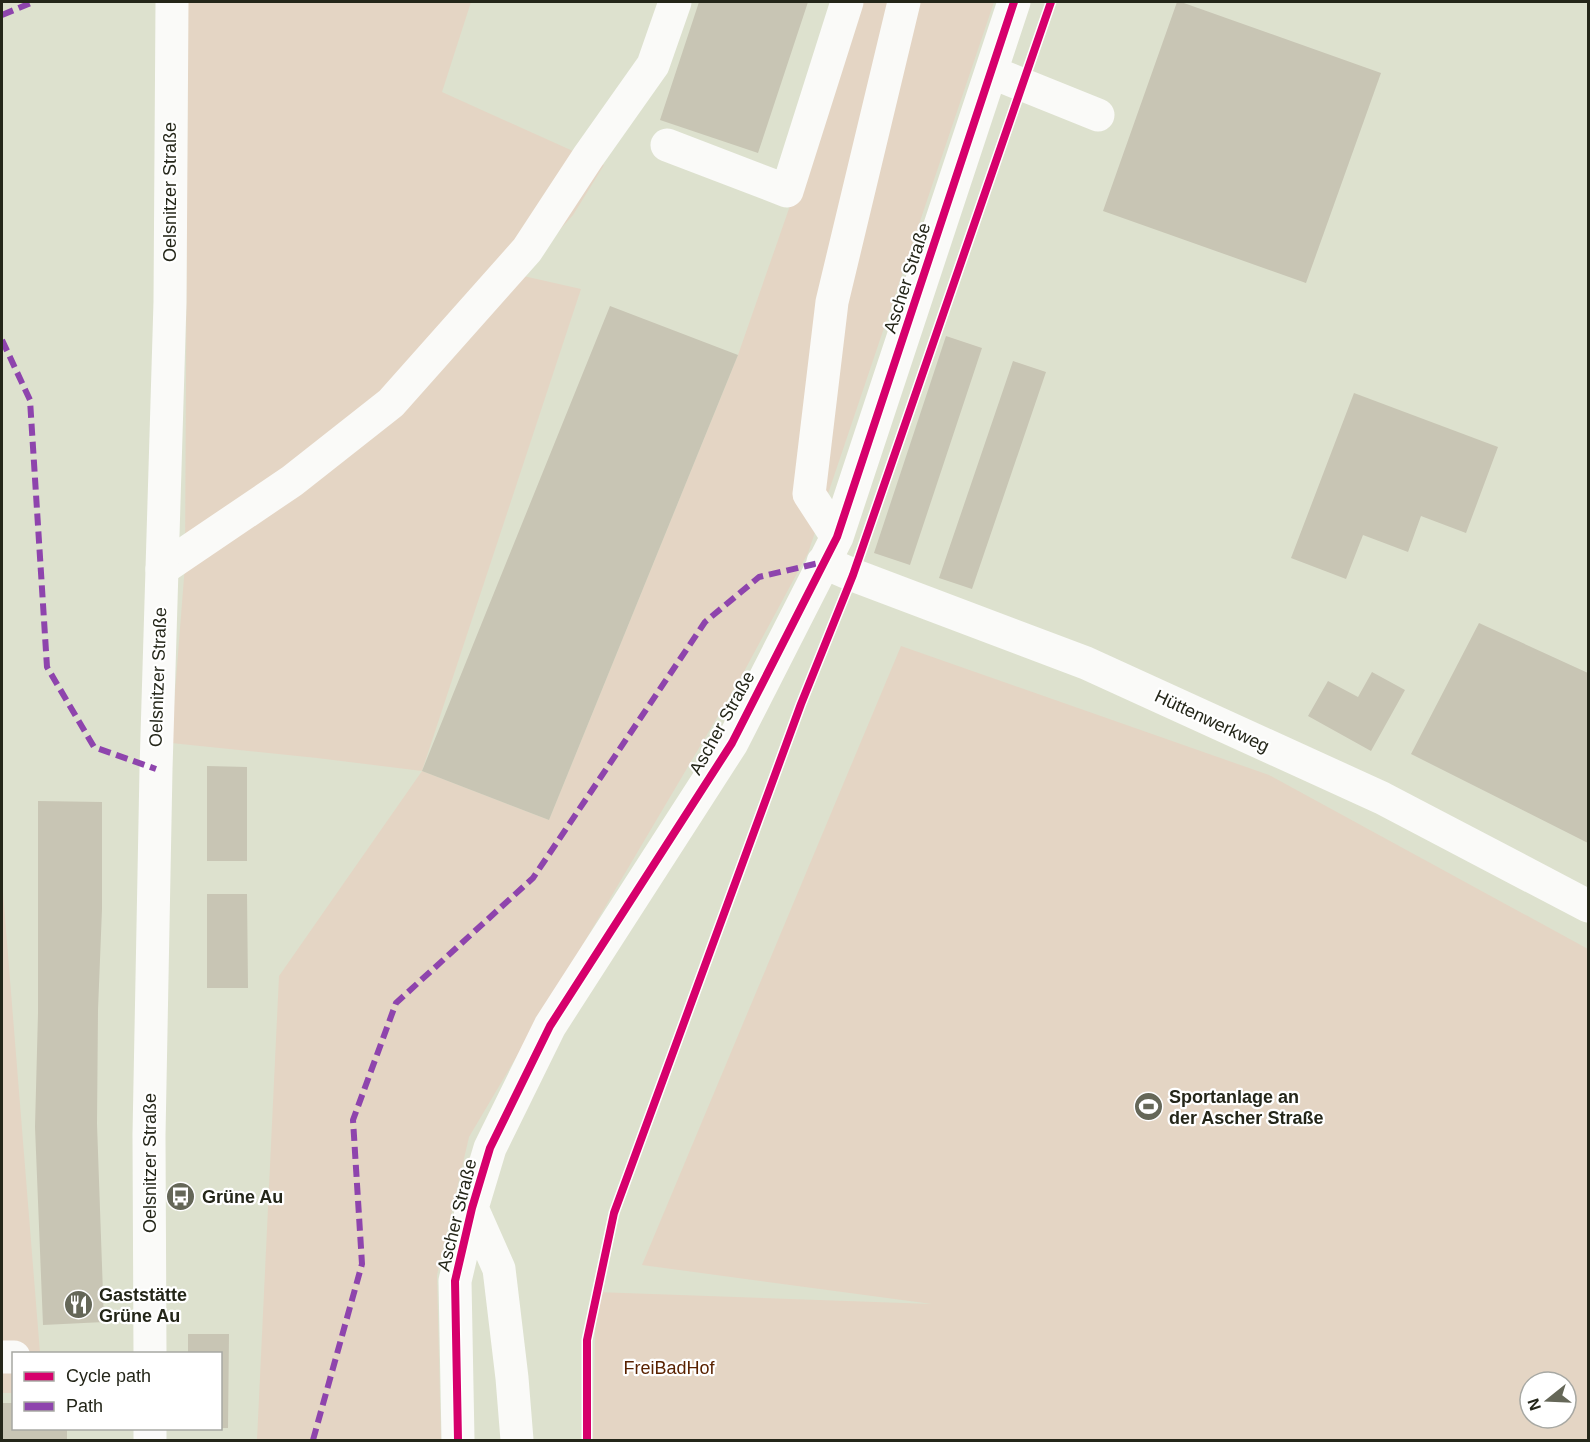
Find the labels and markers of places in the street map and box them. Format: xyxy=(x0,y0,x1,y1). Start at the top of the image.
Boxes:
place label: Sportanlage an der Ascher Straße xyxy=(1169,1087,1323,1128)
sports icon: Sportanlage an der Ascher Straße xyxy=(1132,1091,1164,1123)
bus stop icon: Grüne Au xyxy=(165,1181,197,1213)
place label: Grüne Au xyxy=(202,1187,283,1207)
place label: Gaststätte Grüne Au xyxy=(99,1285,187,1326)
restaurant icon: Gaststätte Grüne Au xyxy=(62,1289,94,1321)

